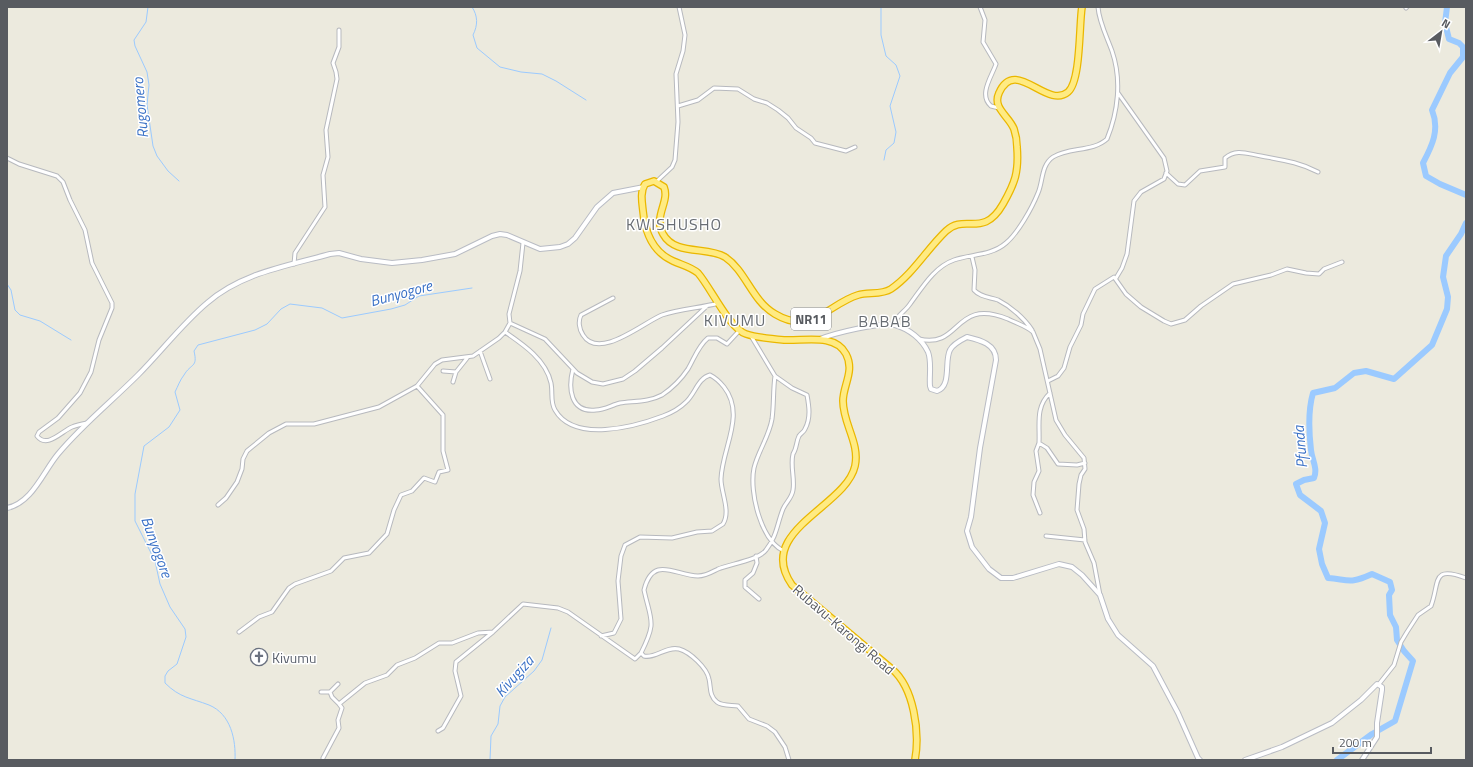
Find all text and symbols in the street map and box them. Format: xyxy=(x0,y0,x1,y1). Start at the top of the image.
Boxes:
north arrow xyxy=(1421,12,1461,52)
text: N xyxy=(1439,15,1454,32)
water label: Rugomero xyxy=(126,76,154,139)
district label: KWISHUSHO xyxy=(626,212,722,236)
water label: Bunyogore xyxy=(367,273,436,312)
district label: KIVUMU xyxy=(704,308,766,332)
road number: NR11 xyxy=(791,308,831,330)
district label: BABAB xyxy=(858,309,912,333)
water label: Pfunda xyxy=(1287,423,1313,469)
water label: Bunyogore xyxy=(135,513,179,582)
street label: Rubavu-Karongi Road xyxy=(788,579,900,679)
church icon: Kivumu xyxy=(249,647,269,667)
place label: Kivumu xyxy=(272,647,316,668)
water label: Kivugiza xyxy=(489,649,540,702)
scale bar xyxy=(1333,729,1431,755)
text: 200 m xyxy=(1339,733,1372,752)

